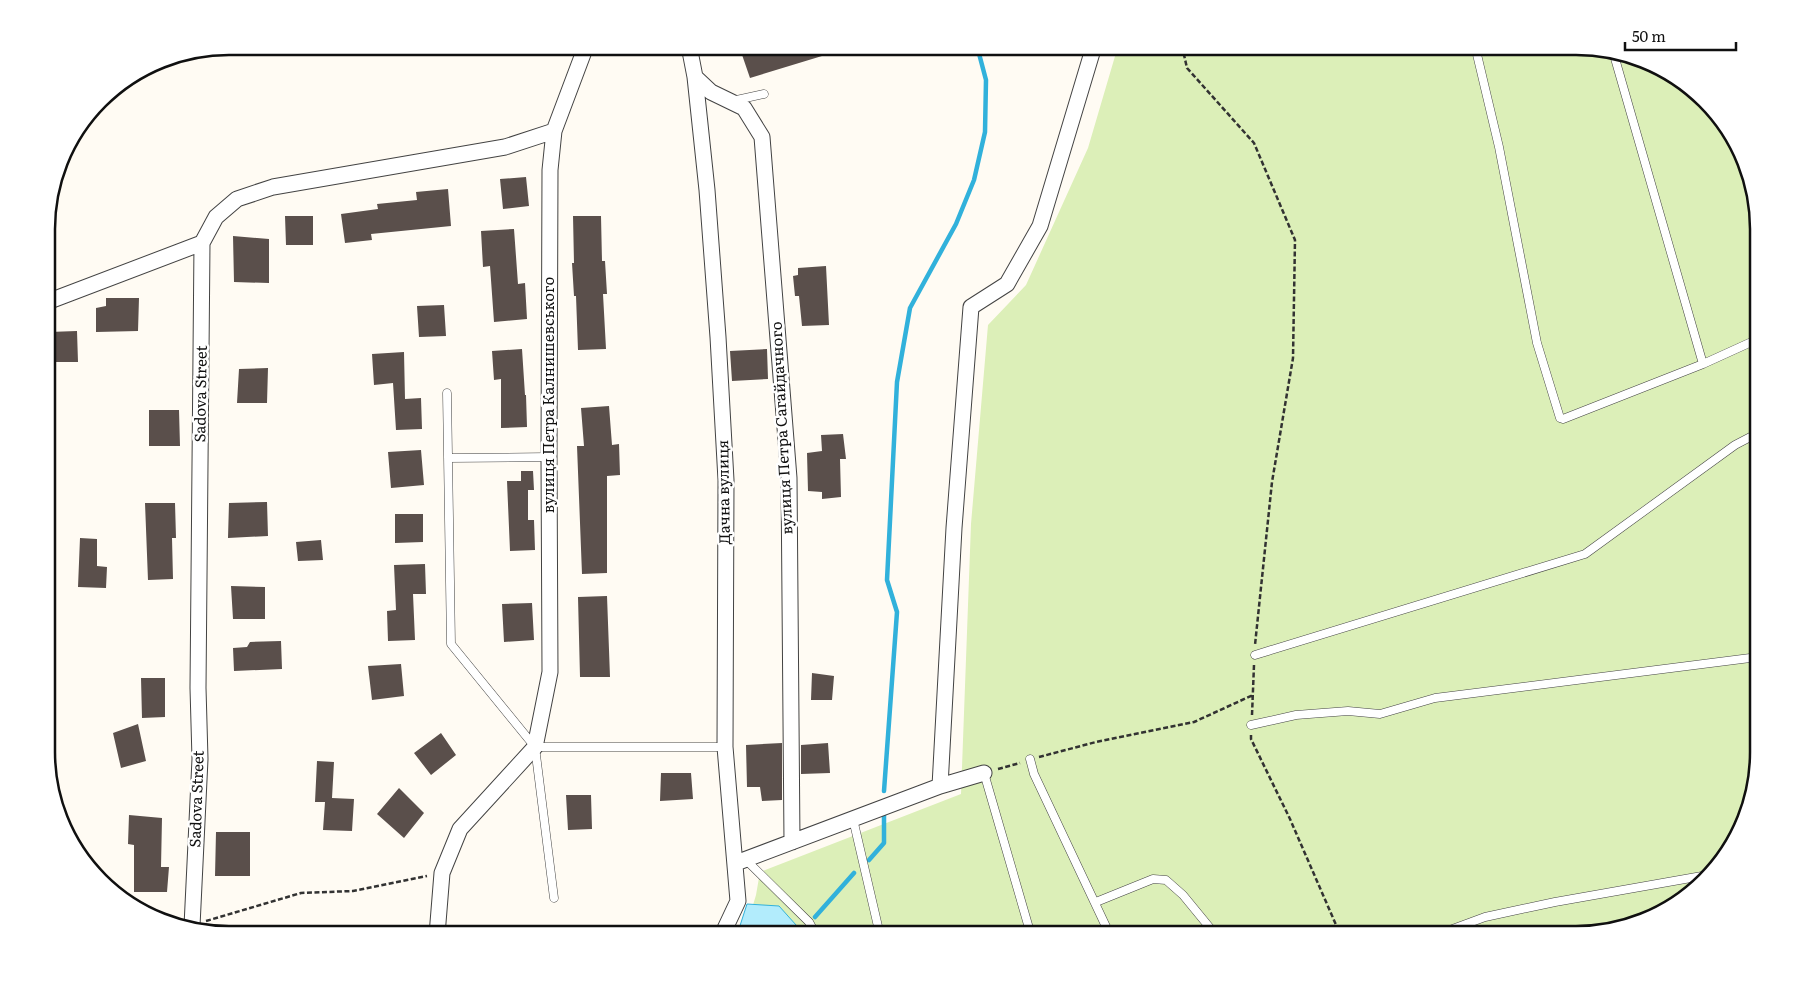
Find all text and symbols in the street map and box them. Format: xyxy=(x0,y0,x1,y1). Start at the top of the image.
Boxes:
scale bar xyxy=(1625,20,1736,52)
text: 50 m xyxy=(1632,24,1666,47)
street label: вулиця Петра Калнишевського xyxy=(536,277,559,513)
street label: вулиця Петра Сагайдачного xyxy=(763,321,798,535)
street label: Sadova Street xyxy=(187,345,212,443)
street label: Дачна вулиця xyxy=(710,440,735,545)
street label: Sadova Street xyxy=(182,750,209,848)

